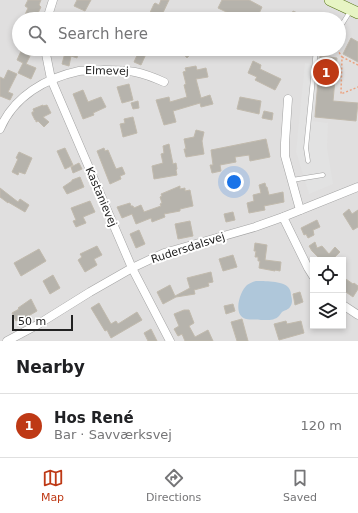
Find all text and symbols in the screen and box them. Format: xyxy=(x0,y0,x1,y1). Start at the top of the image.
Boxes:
search box xyxy=(12,12,346,56)
icon: search xyxy=(26,23,48,45)
text: Search here xyxy=(58,25,148,43)
pin: 1 xyxy=(313,57,339,87)
street label: Elmevej xyxy=(85,64,129,78)
street label: Kastanievej xyxy=(83,165,119,229)
your location xyxy=(224,172,244,192)
street label: Rudersdalsvej xyxy=(149,230,227,266)
map controls xyxy=(310,257,346,329)
button: locate xyxy=(310,257,346,293)
button: layers xyxy=(310,293,346,329)
scale bar xyxy=(12,313,73,332)
text: 50 m xyxy=(18,315,46,328)
text: Nearby xyxy=(16,357,85,377)
text: Hos René xyxy=(54,409,134,427)
text: 1 xyxy=(24,418,34,433)
text: 120 m xyxy=(300,418,342,433)
text: Bar · Savværksvej xyxy=(54,427,172,442)
tab: Map xyxy=(41,467,64,504)
tab: Directions xyxy=(146,467,201,504)
tab: Saved xyxy=(283,467,317,504)

